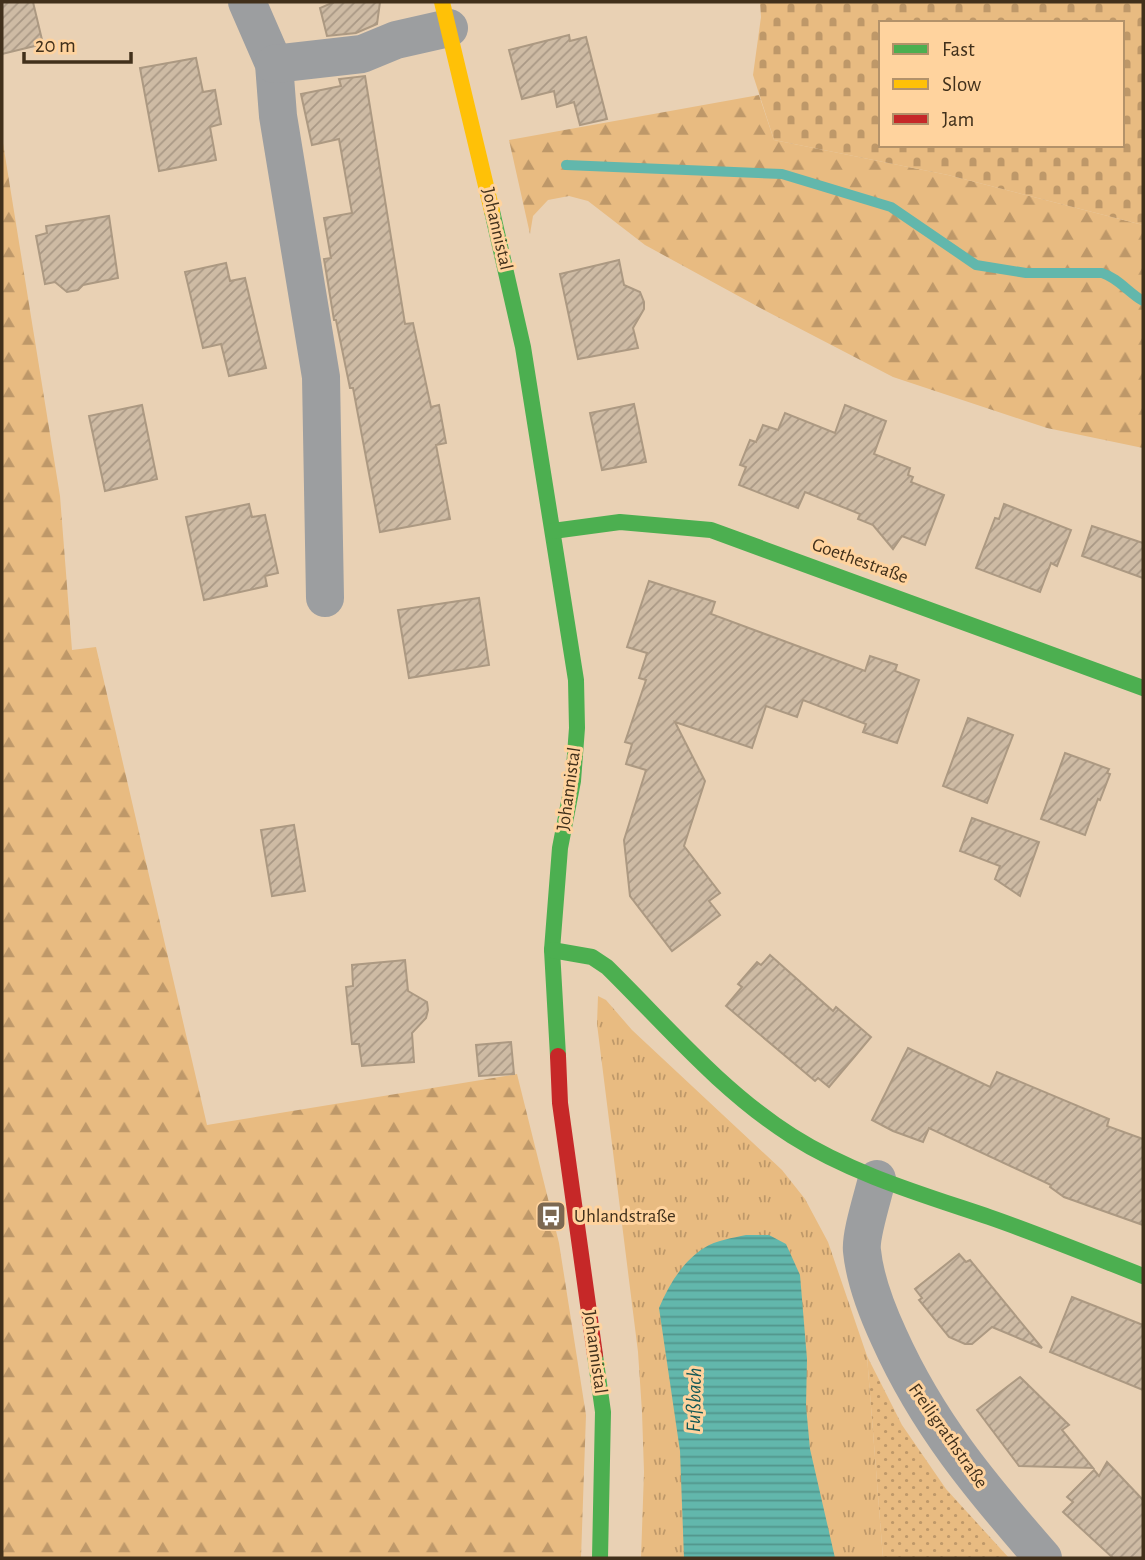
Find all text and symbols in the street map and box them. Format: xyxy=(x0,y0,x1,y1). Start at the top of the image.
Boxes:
scale bar xyxy=(24,21,131,65)
legend xyxy=(879,21,1124,147)
text: 20 m xyxy=(35,35,76,56)
text: Fast xyxy=(942,39,975,60)
text: Slow xyxy=(942,74,981,95)
text: Jam xyxy=(942,109,974,130)
street label: Johannistal xyxy=(478,186,516,272)
street label: Goethestraße xyxy=(809,535,911,587)
street label: Johannistal xyxy=(554,746,584,832)
bus stop icon: Uhlandstraße xyxy=(534,1199,568,1233)
place label: Uhlandstraße xyxy=(574,1207,676,1226)
street label: Johannistal xyxy=(580,1309,610,1395)
water label: Fußbach xyxy=(683,1367,705,1433)
street label: Freiligrathstraße xyxy=(905,1380,991,1492)

